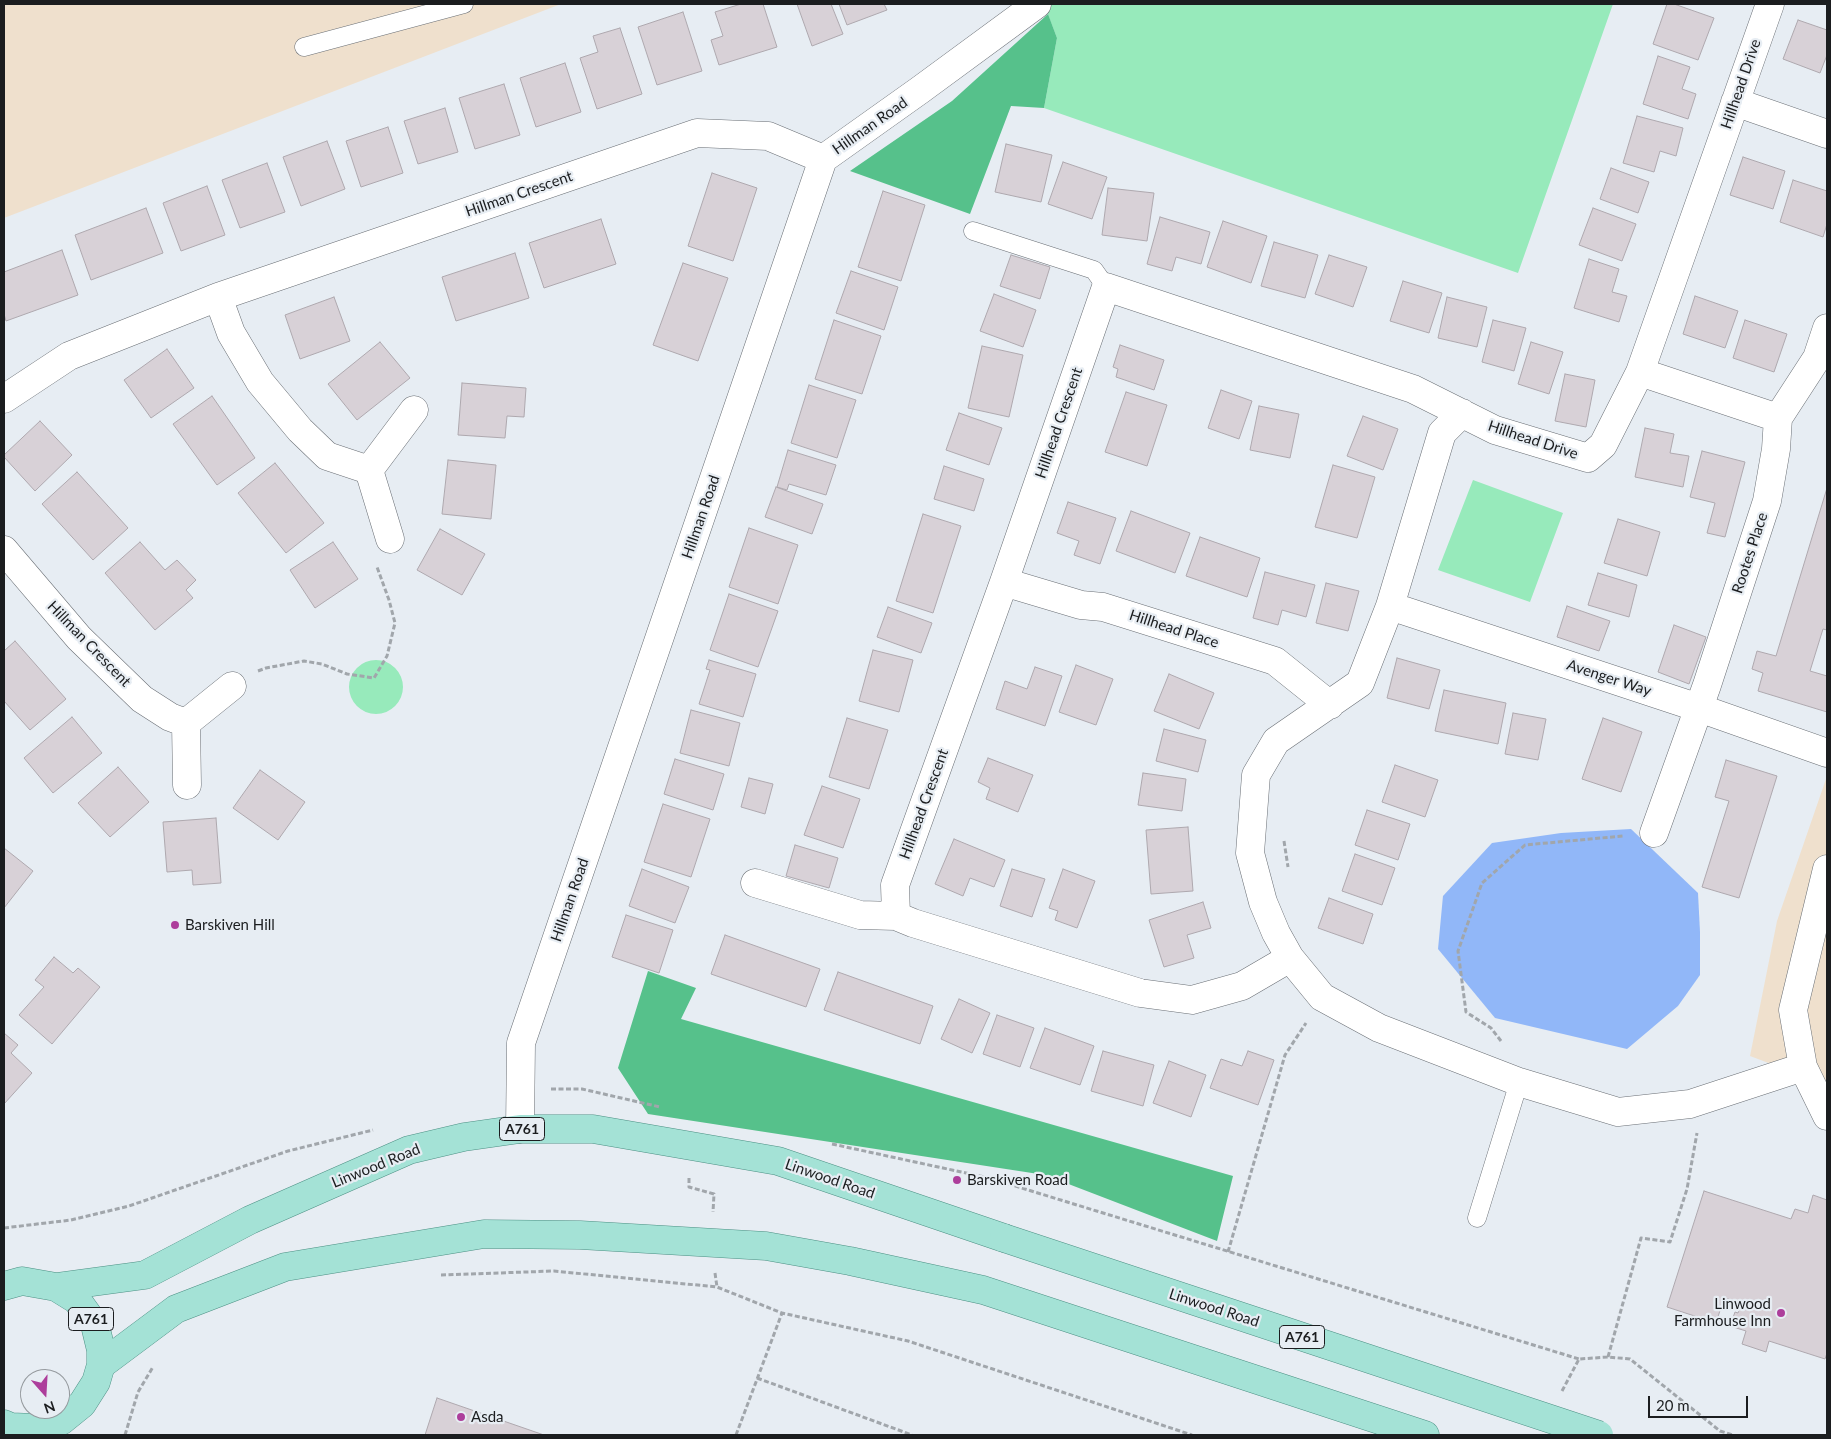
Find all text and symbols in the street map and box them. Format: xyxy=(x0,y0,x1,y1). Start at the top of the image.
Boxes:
street label: Hillhead Drive xyxy=(1717,37,1765,131)
street label: Hillman Road xyxy=(829,94,911,158)
street label: Hillman Crescent xyxy=(463,167,575,221)
street label: Hillhead Crescent xyxy=(1032,365,1086,481)
street label: Hillhead Drive xyxy=(1486,417,1580,463)
street label: Hillman Road xyxy=(678,473,724,561)
street label: Rootes Place xyxy=(1728,510,1772,596)
street label: Hillman Crescent xyxy=(44,597,134,691)
street label: Hillhead Place xyxy=(1127,606,1221,652)
street label: Avenger Way xyxy=(1564,656,1654,700)
street label: Hillhead Crescent xyxy=(896,746,952,862)
street label: Hillman Road xyxy=(547,856,593,944)
place label: Barskiven Hill xyxy=(185,916,275,934)
marker: Barskiven Hill xyxy=(169,919,181,931)
road number: A761 xyxy=(500,1118,544,1140)
street label: Linwood Road xyxy=(329,1140,423,1192)
street label: Linwood Road xyxy=(783,1155,877,1203)
place label: Barskiven Road xyxy=(967,1171,1068,1189)
marker: Barskiven Road xyxy=(951,1174,963,1186)
street label: Linwood Road xyxy=(1167,1285,1261,1331)
place label: Linwood Farmhouse Inn xyxy=(1674,1295,1771,1330)
marker: Linwood Farmhouse Inn xyxy=(1775,1307,1787,1319)
road number: A761 xyxy=(68,1308,114,1330)
road number: A761 xyxy=(1280,1325,1324,1348)
north arrow xyxy=(20,1369,70,1419)
scale bar xyxy=(1651,1386,1751,1418)
text: 20 m xyxy=(1656,1396,1690,1414)
text: N xyxy=(42,1398,58,1418)
place label: Asda xyxy=(471,1408,504,1426)
marker: Asda xyxy=(455,1411,467,1423)

